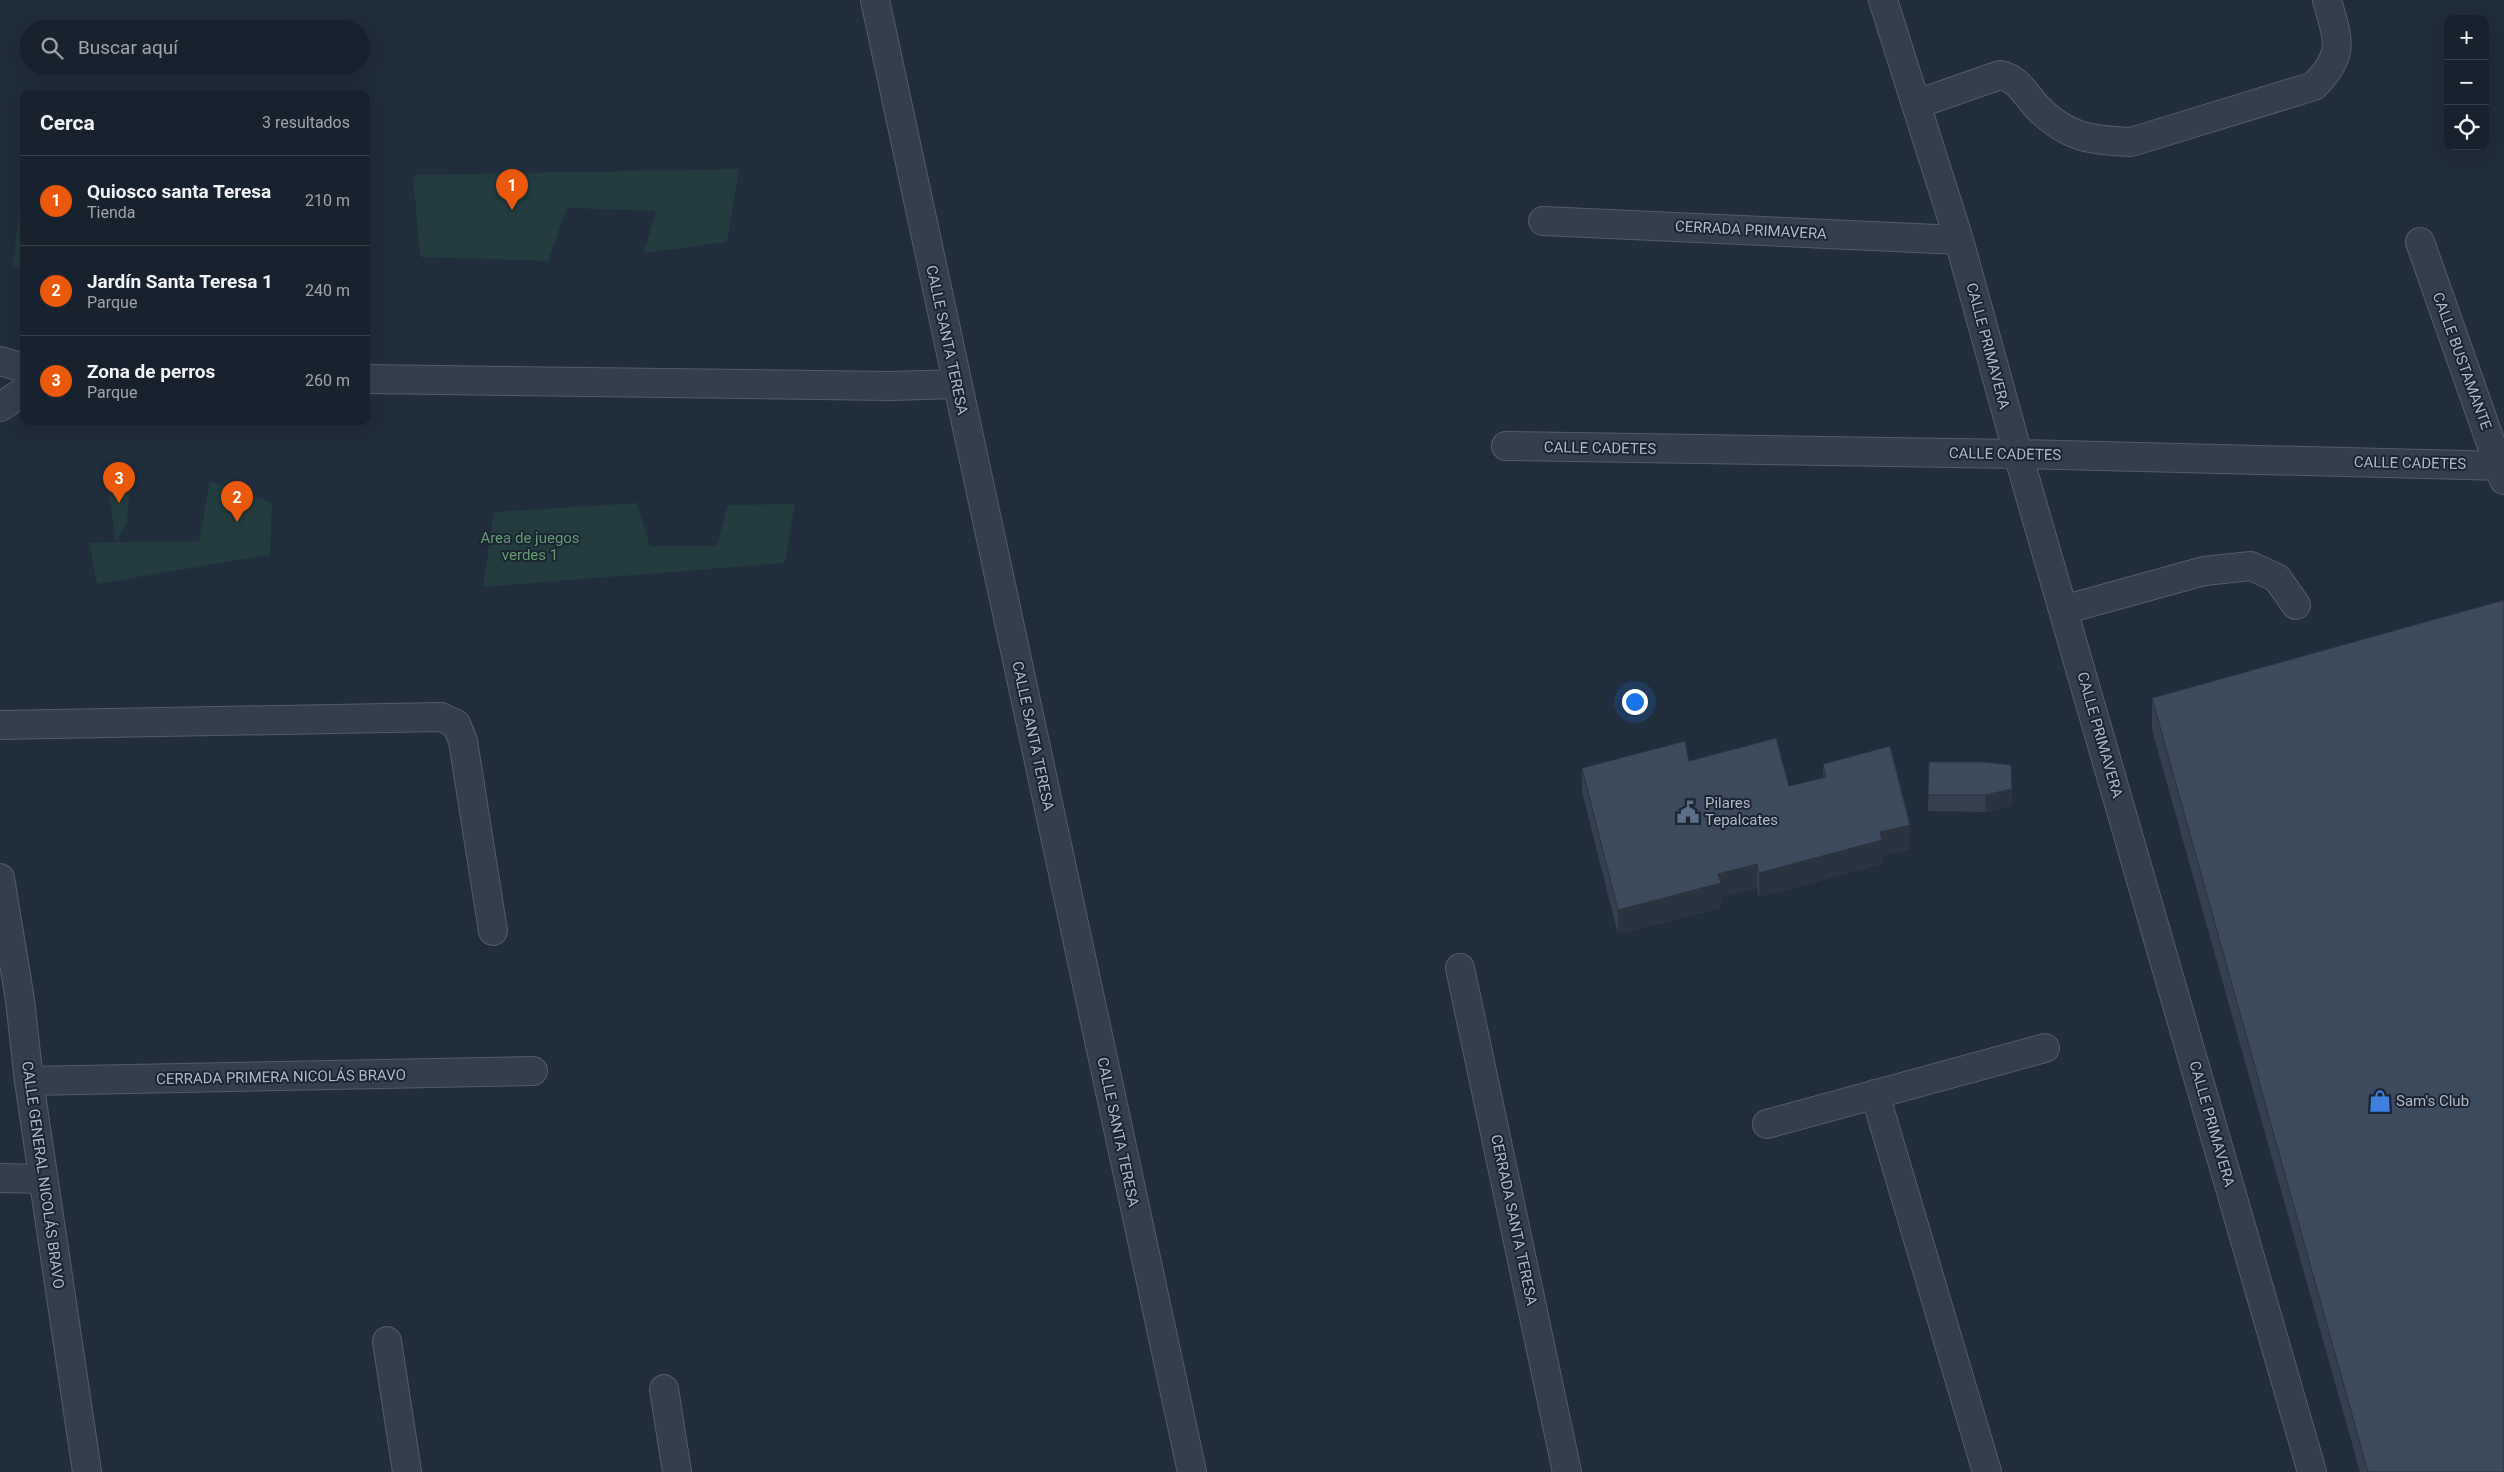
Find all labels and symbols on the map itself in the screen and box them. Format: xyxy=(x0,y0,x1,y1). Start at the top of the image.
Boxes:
pin: 1 xyxy=(496,169,528,210)
street label: CERRADA PRIMAVERA xyxy=(1675,217,1828,243)
street label: CALLE SANTA TERESA xyxy=(922,263,972,417)
street label: CALLE PRIMAVERA xyxy=(1962,281,2014,411)
street label: CALLE BUSTAMANTE xyxy=(2429,290,2495,433)
street label: CALLE CADETES xyxy=(1544,438,1656,458)
street label: CALLE CADETES xyxy=(1949,444,2061,464)
street label: CALLE CADETES xyxy=(2354,453,2466,473)
pin: 3 xyxy=(103,462,135,503)
pin: 2 xyxy=(221,481,253,522)
park label: Area de juegos verdes 1 xyxy=(480,529,580,564)
street label: CALLE SANTA TERESA xyxy=(1008,659,1058,813)
street label: CALLE PRIMAVERA xyxy=(2073,670,2127,800)
your location xyxy=(1622,689,1648,715)
place label: Pilares Tepalcates xyxy=(1705,794,1778,829)
public building icon: Pilares Tepalcates xyxy=(1675,799,1701,825)
street label: CALLE SANTA TERESA xyxy=(1093,1055,1143,1209)
street label: CALLE PRIMAVERA xyxy=(2185,1059,2239,1189)
street label: CALLE GENERAL NICOLÁS BRAVO xyxy=(18,1060,68,1290)
street label: CERRADA PRIMERA NICOLÁS BRAVO xyxy=(156,1066,406,1088)
shop icon: Sam's Club xyxy=(2367,1088,2393,1114)
place label: Sam's Club xyxy=(2396,1092,2469,1110)
street label: CERRADA SANTA TERESA xyxy=(1487,1133,1541,1307)

